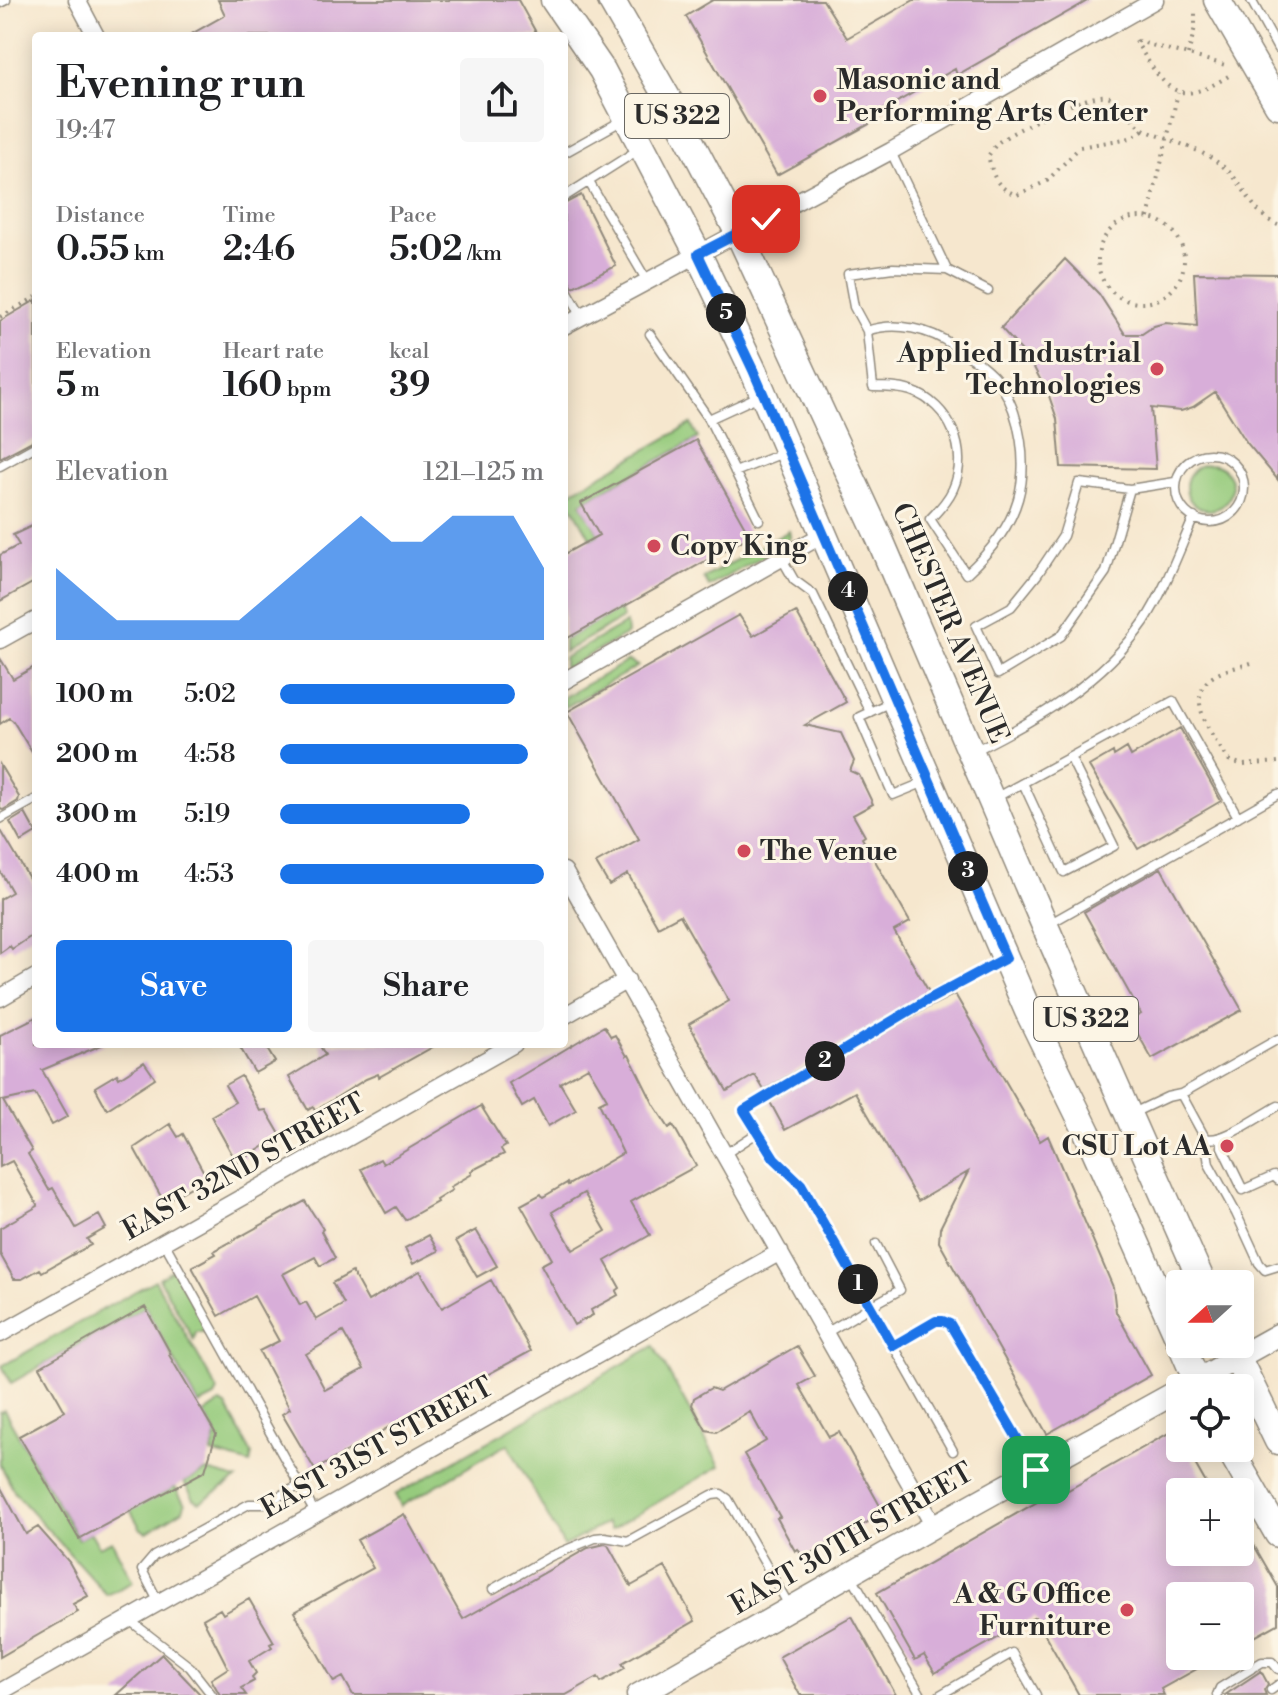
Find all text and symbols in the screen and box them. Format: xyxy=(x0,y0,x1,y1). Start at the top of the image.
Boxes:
text: Evening run xyxy=(56,56,305,111)
button: share xyxy=(460,58,544,142)
place label: Masonic and Performing Arts Center xyxy=(836,63,1149,130)
marker: Masonic and Performing Arts Center xyxy=(811,87,829,105)
road number: US 322 xyxy=(625,94,729,138)
text: 19:47 xyxy=(56,114,115,146)
pin xyxy=(732,185,800,253)
icon: check xyxy=(744,197,788,241)
text: Distance xyxy=(56,202,145,229)
text: Time xyxy=(223,202,276,229)
text: Pace xyxy=(389,202,437,229)
text: 0.55 xyxy=(56,229,129,271)
text: 2:46 xyxy=(223,229,295,271)
text: 5:02 xyxy=(389,229,463,271)
text: km xyxy=(129,240,165,267)
text: /km xyxy=(463,240,502,267)
pin: 5 xyxy=(706,293,746,333)
text: 5 xyxy=(719,299,733,326)
place label: Applied Industrial Technologies xyxy=(896,336,1141,403)
text: Elevation xyxy=(56,338,151,365)
text: Heart rate xyxy=(223,338,324,365)
text: kcal xyxy=(389,338,429,365)
marker: Applied Industrial Technologies xyxy=(1148,360,1166,378)
text: 5 xyxy=(56,365,76,407)
text: 160 xyxy=(223,365,282,407)
text: 39 xyxy=(389,365,430,407)
text: m xyxy=(76,376,100,403)
text: bpm xyxy=(282,376,331,403)
text: Elevation xyxy=(56,456,169,488)
text: 121–125 m xyxy=(423,456,544,488)
street label: CHESTER AVENUE xyxy=(884,498,1016,748)
place label: Copy King xyxy=(670,529,808,564)
marker: Copy King xyxy=(645,537,663,555)
pin: 4 xyxy=(828,571,868,611)
text: 4 xyxy=(841,577,855,604)
text: 100 m xyxy=(56,678,133,710)
text: 5:02 xyxy=(184,678,236,710)
text: 200 m xyxy=(56,738,138,770)
text: 4:58 xyxy=(184,738,236,770)
text: 300 m xyxy=(56,798,137,830)
text: 5:19 xyxy=(184,798,230,830)
place label: The Venue xyxy=(760,834,898,869)
marker: The Venue xyxy=(735,842,753,860)
pin: 3 xyxy=(948,851,988,891)
text: 3 xyxy=(961,857,975,884)
text: 400 m xyxy=(56,858,139,890)
text: 4:53 xyxy=(184,858,234,890)
button: Save xyxy=(56,940,292,1032)
button: Share xyxy=(308,940,544,1032)
road number: US 322 xyxy=(1034,997,1138,1041)
pin: 2 xyxy=(805,1041,845,1081)
text: 2 xyxy=(818,1047,832,1074)
street label: EAST 32ND STREET xyxy=(116,1086,372,1248)
place label: CSU Lot AA xyxy=(1061,1129,1212,1164)
marker: CSU Lot AA xyxy=(1218,1137,1236,1155)
pin: 1 xyxy=(838,1264,878,1304)
text: 1 xyxy=(853,1270,863,1297)
north arrow xyxy=(1166,1270,1254,1358)
map controls xyxy=(1166,1270,1254,1670)
street label: EAST 31ST STREET xyxy=(254,1369,500,1527)
button: locate xyxy=(1166,1374,1254,1462)
pin xyxy=(1002,1436,1070,1504)
icon: arrive xyxy=(1014,1448,1058,1492)
street label: EAST 30TH STREET xyxy=(724,1455,980,1623)
button: + xyxy=(1166,1478,1254,1566)
place label: A & G Office Furniture xyxy=(952,1577,1111,1644)
button: − xyxy=(1166,1582,1254,1670)
marker: A & G Office Furniture xyxy=(1118,1601,1136,1619)

